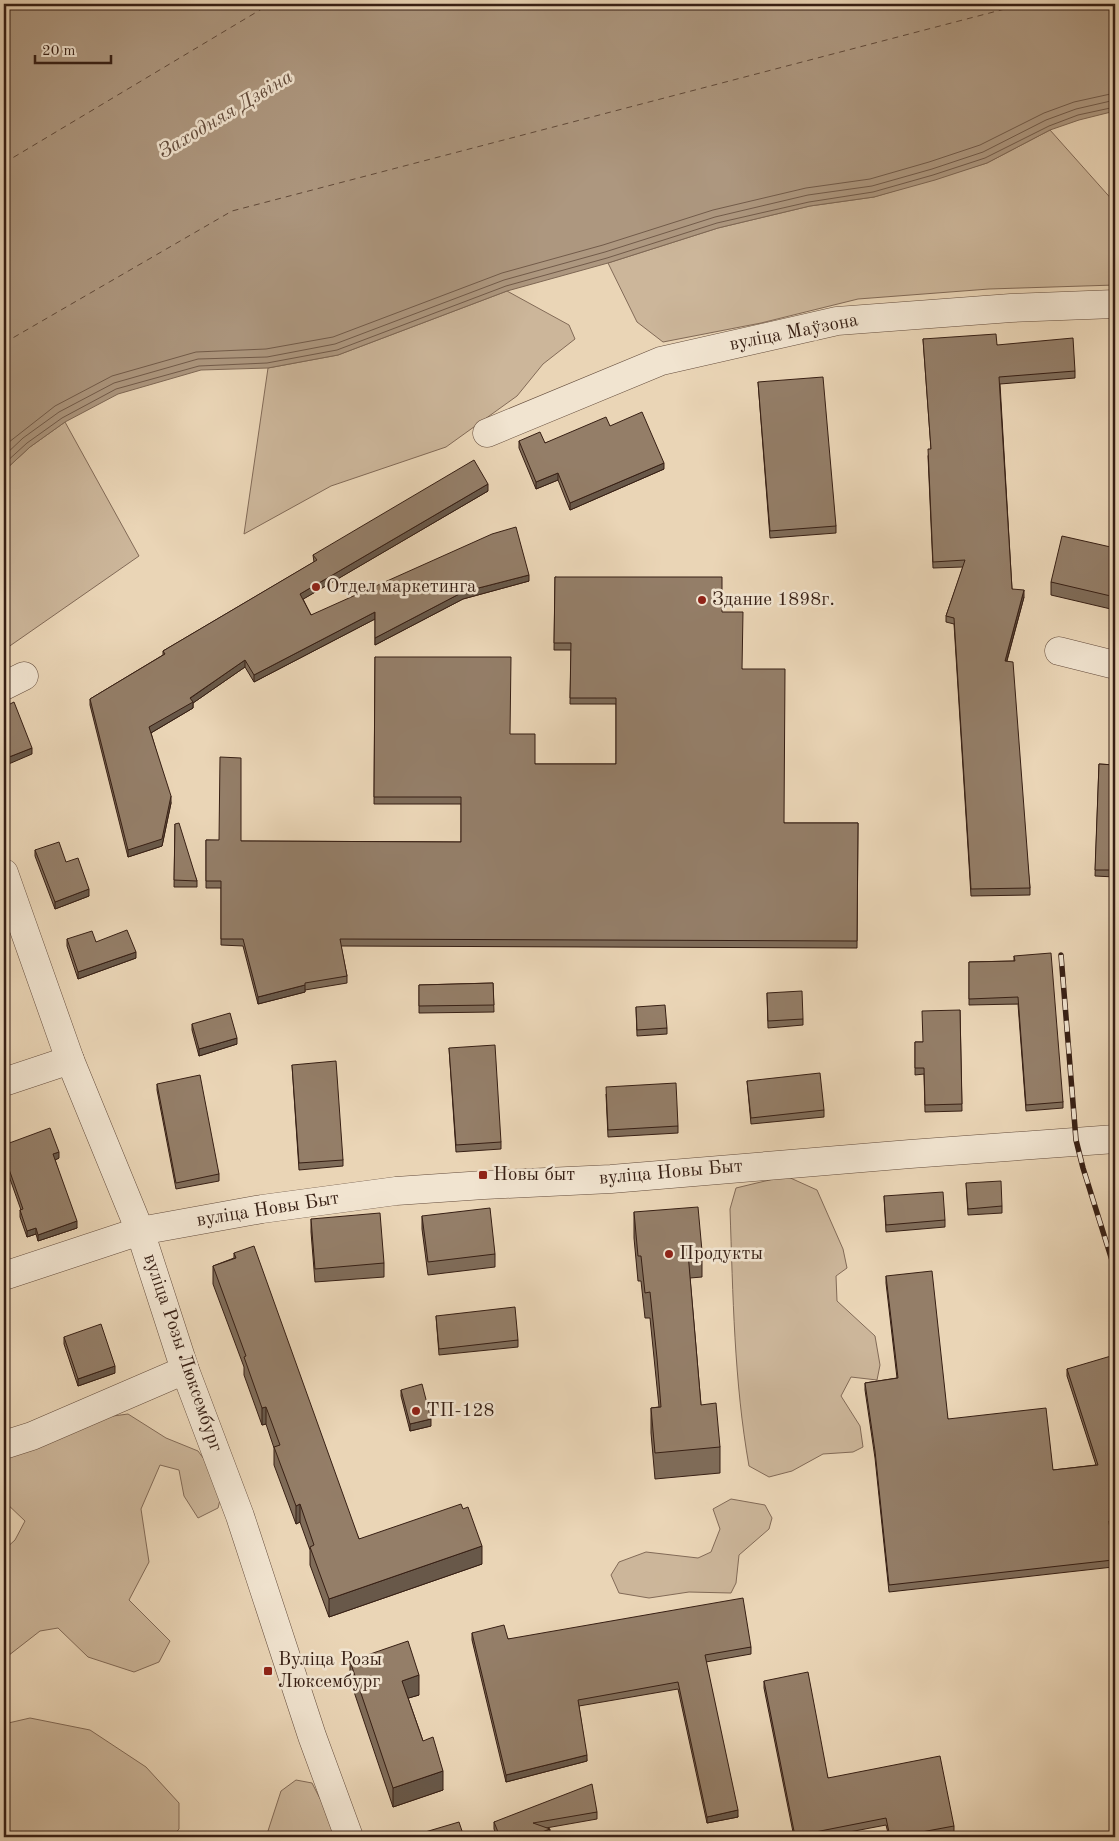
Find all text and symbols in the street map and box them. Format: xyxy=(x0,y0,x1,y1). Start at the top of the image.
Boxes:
scale bar xyxy=(35,32,111,64)
text: 20 m xyxy=(42,44,76,59)
water label: Заходняя Дзвіна xyxy=(155,67,297,163)
street label: вуліца Маўзона xyxy=(728,311,861,355)
place label: Отдел маркетинга xyxy=(326,578,477,597)
marker: Отдел маркетинга xyxy=(310,581,322,593)
place label: Здание 1898г. xyxy=(712,591,835,610)
marker: Здание 1898г. xyxy=(696,594,708,606)
street label: вуліца Новы Быт xyxy=(598,1157,744,1189)
place label: Новы быт xyxy=(493,1166,575,1185)
marker: Новы быт xyxy=(477,1169,489,1181)
street label: вуліца Новы Быт xyxy=(195,1189,341,1231)
place label: Продукты xyxy=(679,1245,763,1264)
marker: Продукты xyxy=(663,1248,675,1260)
street label: вуліца Розы Люксембург xyxy=(139,1252,225,1454)
place label: ТП-128 xyxy=(426,1402,495,1421)
marker: ТП-128 xyxy=(410,1405,422,1417)
place label: Вуліца Розы Люксембург xyxy=(278,1651,382,1692)
marker: Вуліца Розы Люксембург xyxy=(262,1665,274,1677)

